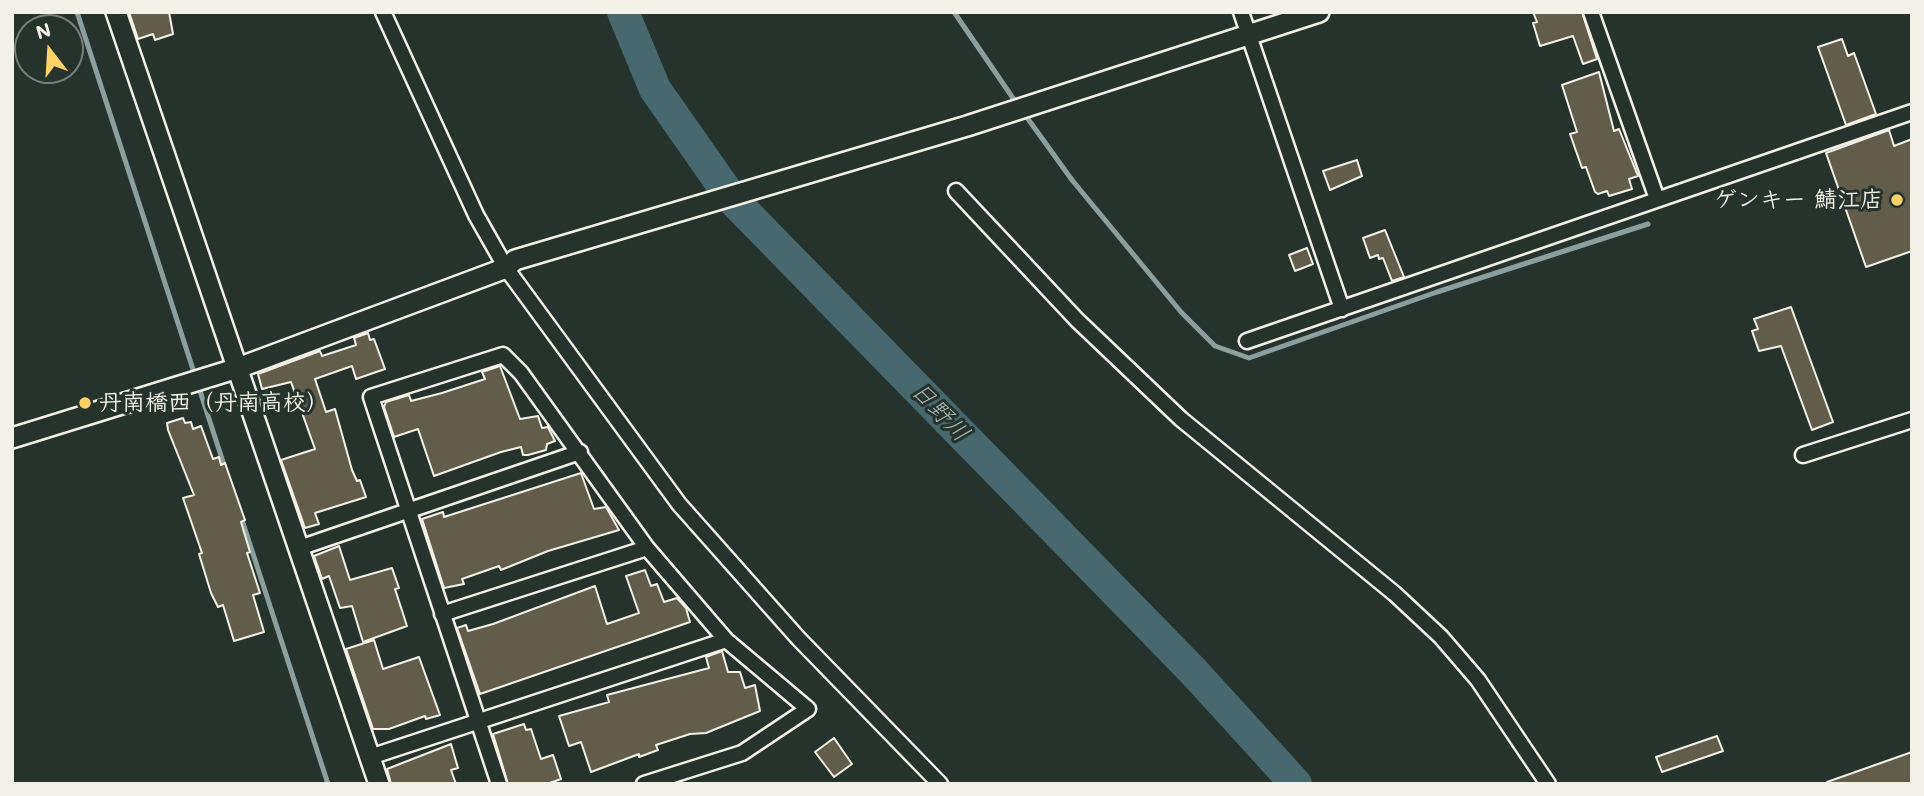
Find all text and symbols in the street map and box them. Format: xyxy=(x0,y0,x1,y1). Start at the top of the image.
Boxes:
north arrow xyxy=(14,14,84,84)
text: N xyxy=(33,16,54,44)
place label: ゲンキー 鯖江店 xyxy=(1714,186,1883,214)
marker: ゲンキー 鯖江店 xyxy=(1889,192,1905,208)
water label: 日野川 xyxy=(905,376,975,448)
place label: 丹南橋西（丹南高校） xyxy=(99,389,329,417)
marker: 丹南橋西（丹南高校） xyxy=(77,395,93,411)

